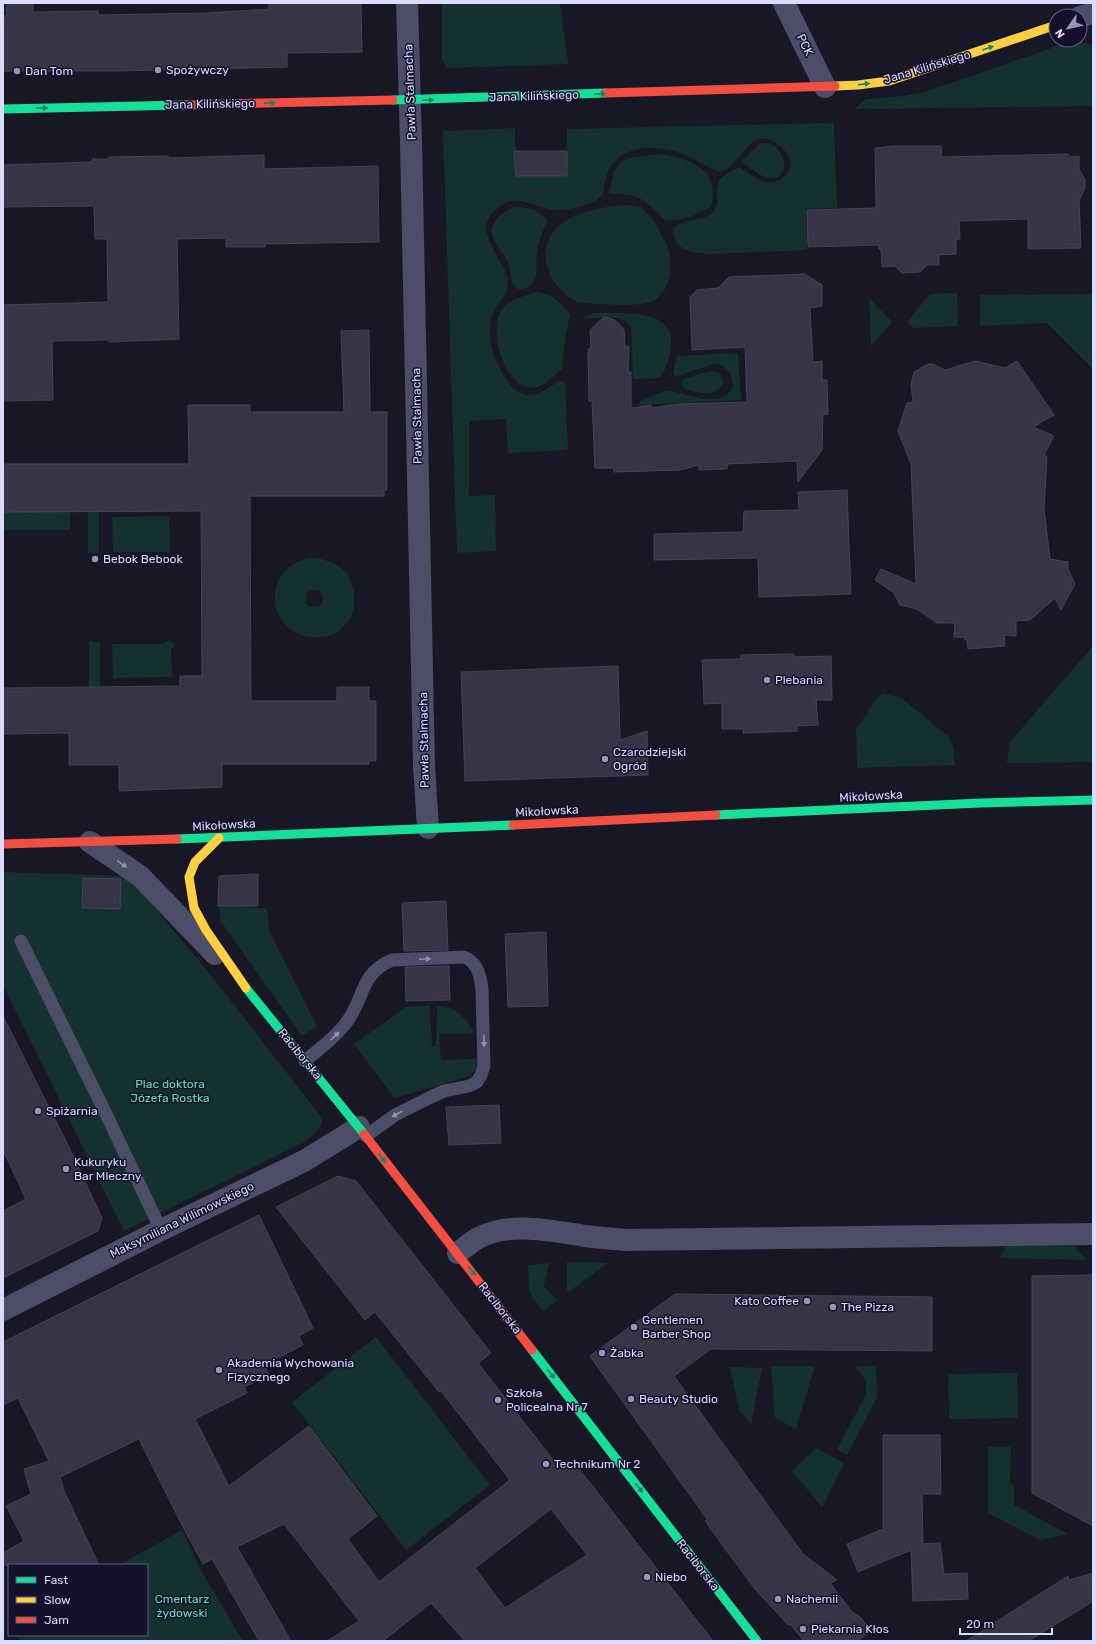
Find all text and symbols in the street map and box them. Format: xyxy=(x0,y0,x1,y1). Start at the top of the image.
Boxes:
north arrow xyxy=(1048,8,1088,48)
text: N xyxy=(1052,26,1068,40)
street label: PCK xyxy=(794,32,817,59)
street label: Pawła Stalmacha xyxy=(401,44,419,140)
one-way arrow xyxy=(982,45,994,51)
street label: Jana Kilińskiego xyxy=(882,47,972,87)
place label: Spożywczy xyxy=(166,63,229,77)
place label: Dan Tom xyxy=(25,64,73,78)
marker: Spożywczy xyxy=(153,65,163,75)
marker: Dan Tom xyxy=(12,66,22,76)
one-way arrow xyxy=(857,81,870,88)
street label: Jana Kilińskiego xyxy=(489,87,579,105)
one-way arrow xyxy=(594,91,607,97)
street label: Jana Kilińskiego xyxy=(165,96,255,112)
one-way arrow xyxy=(422,96,434,103)
one-way arrow xyxy=(264,100,277,106)
one-way arrow xyxy=(36,105,49,111)
street label: Pawła Stalmacha xyxy=(409,368,425,464)
place label: Bebok Bebook xyxy=(103,552,183,566)
marker: Bebok Bebook xyxy=(90,554,100,564)
place label: Plebania xyxy=(775,673,823,687)
marker: Plebania xyxy=(762,675,772,685)
street label: Pawła Stalmacha xyxy=(416,692,432,788)
place label: Czarodziejski Ogród xyxy=(613,745,686,773)
marker: Czarodziejski Ogród xyxy=(600,754,610,764)
street label: Mikołowska xyxy=(839,787,903,805)
street label: Mikołowska xyxy=(515,802,579,820)
street label: Mikołowska xyxy=(192,816,256,834)
one-way arrow xyxy=(117,860,127,868)
one-way arrow xyxy=(419,956,432,962)
street label: Raciborska xyxy=(275,1026,325,1082)
one-way arrow xyxy=(330,1031,340,1040)
one-way arrow xyxy=(480,1035,487,1047)
park label: Plac doktora Józefa Rostka xyxy=(130,1077,210,1105)
place label: Spiżarnia xyxy=(46,1104,98,1118)
marker: Spiżarnia xyxy=(33,1106,43,1116)
one-way arrow xyxy=(391,1111,403,1118)
one-way arrow xyxy=(378,1153,386,1164)
place label: Kukuryku Bar Mleczny xyxy=(74,1155,142,1183)
marker: Kukuryku Bar Mleczny xyxy=(61,1164,71,1174)
street label: Maksymiliana Wilimowskiego xyxy=(108,1179,256,1261)
one-way arrow xyxy=(467,1265,476,1276)
street label: Raciborska xyxy=(476,1279,524,1337)
place label: Kato Coffee xyxy=(734,1294,799,1308)
marker: Kato Coffee xyxy=(802,1296,812,1306)
place label: The Pizza xyxy=(841,1300,894,1314)
marker: The Pizza xyxy=(828,1302,838,1312)
place label: Gentlemen Barber Shop xyxy=(642,1313,711,1341)
marker: Gentlemen Barber Shop xyxy=(629,1322,639,1332)
place label: Żabka xyxy=(610,1346,644,1360)
marker: Żabka xyxy=(597,1348,607,1358)
place label: Akademia Wychowania Fizycznego xyxy=(227,1356,354,1384)
marker: Akademia Wychowania Fizycznego xyxy=(214,1365,224,1375)
one-way arrow xyxy=(547,1368,555,1379)
place label: Szkoła Policealna Nr 7 xyxy=(506,1386,588,1414)
place label: Beauty Studio xyxy=(639,1392,718,1406)
marker: Beauty Studio xyxy=(626,1394,636,1404)
marker: Szkoła Policealna Nr 7 xyxy=(493,1395,503,1405)
place label: Technikum Nr 2 xyxy=(554,1457,640,1471)
marker: Technikum Nr 2 xyxy=(541,1459,551,1469)
one-way arrow xyxy=(634,1483,642,1493)
street label: Raciborska xyxy=(674,1536,722,1594)
legend xyxy=(8,1564,148,1636)
place label: Niebo xyxy=(655,1570,687,1584)
marker: Niebo xyxy=(642,1572,652,1582)
text: Fast xyxy=(44,1573,68,1587)
park label: Cmentarz żydowski xyxy=(155,1592,209,1620)
place label: Nachemii xyxy=(786,1592,838,1606)
text: Slow xyxy=(44,1593,71,1607)
marker: Nachemii xyxy=(773,1594,783,1604)
scale bar xyxy=(960,1610,1052,1636)
text: Jam xyxy=(44,1613,69,1627)
text: 20 m xyxy=(966,1617,994,1631)
place label: Piekarnia Kłos xyxy=(811,1622,889,1636)
marker: Piekarnia Kłos xyxy=(798,1624,808,1634)

